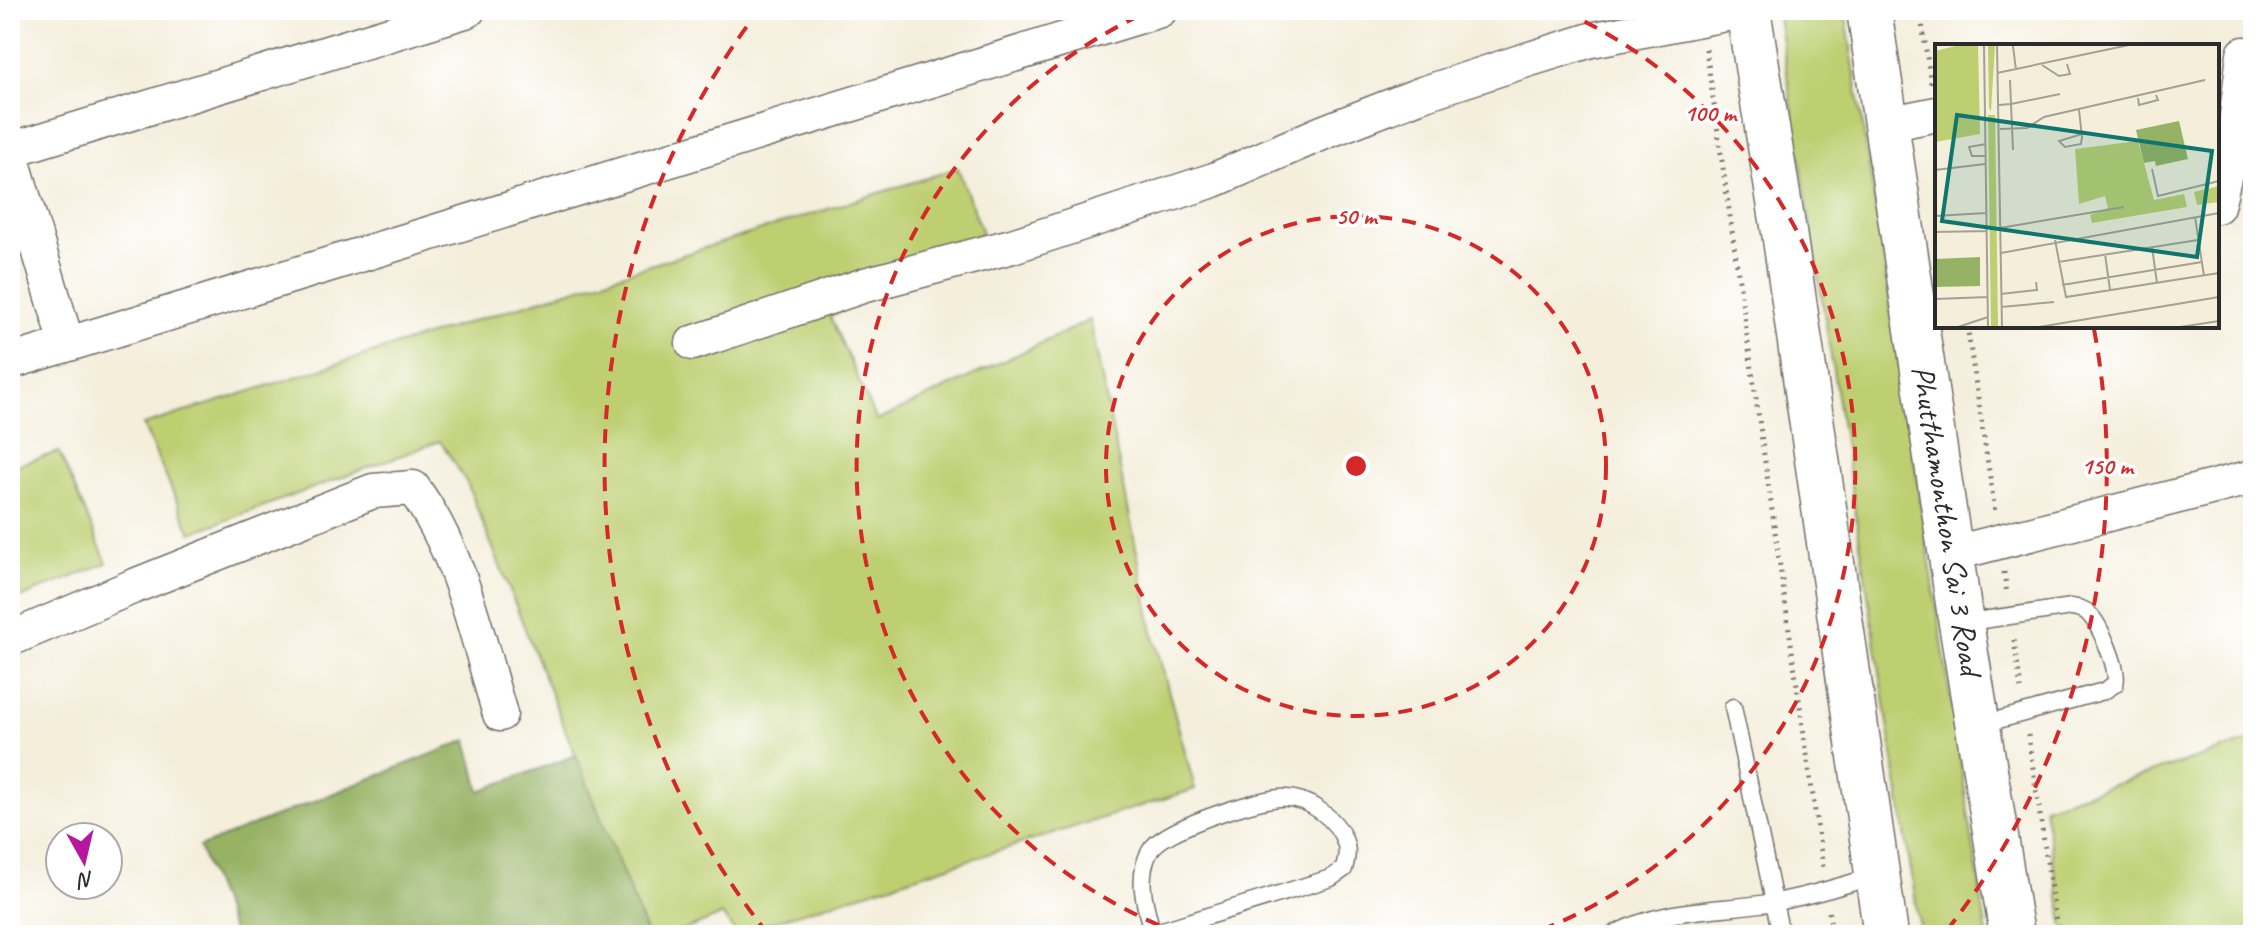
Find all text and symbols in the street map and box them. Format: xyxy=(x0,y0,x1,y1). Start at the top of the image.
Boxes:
inset map xyxy=(1935,44,2219,328)
text: 100 m xyxy=(1684,98,1738,128)
text: 50 m xyxy=(1336,201,1379,231)
street label: Phutthamonthon Sai 3 Road xyxy=(1902,363,1992,682)
text: 150 m xyxy=(2081,451,2135,481)
centre of rings xyxy=(1342,452,1370,480)
north arrow xyxy=(44,821,124,901)
text: N xyxy=(75,865,95,895)

